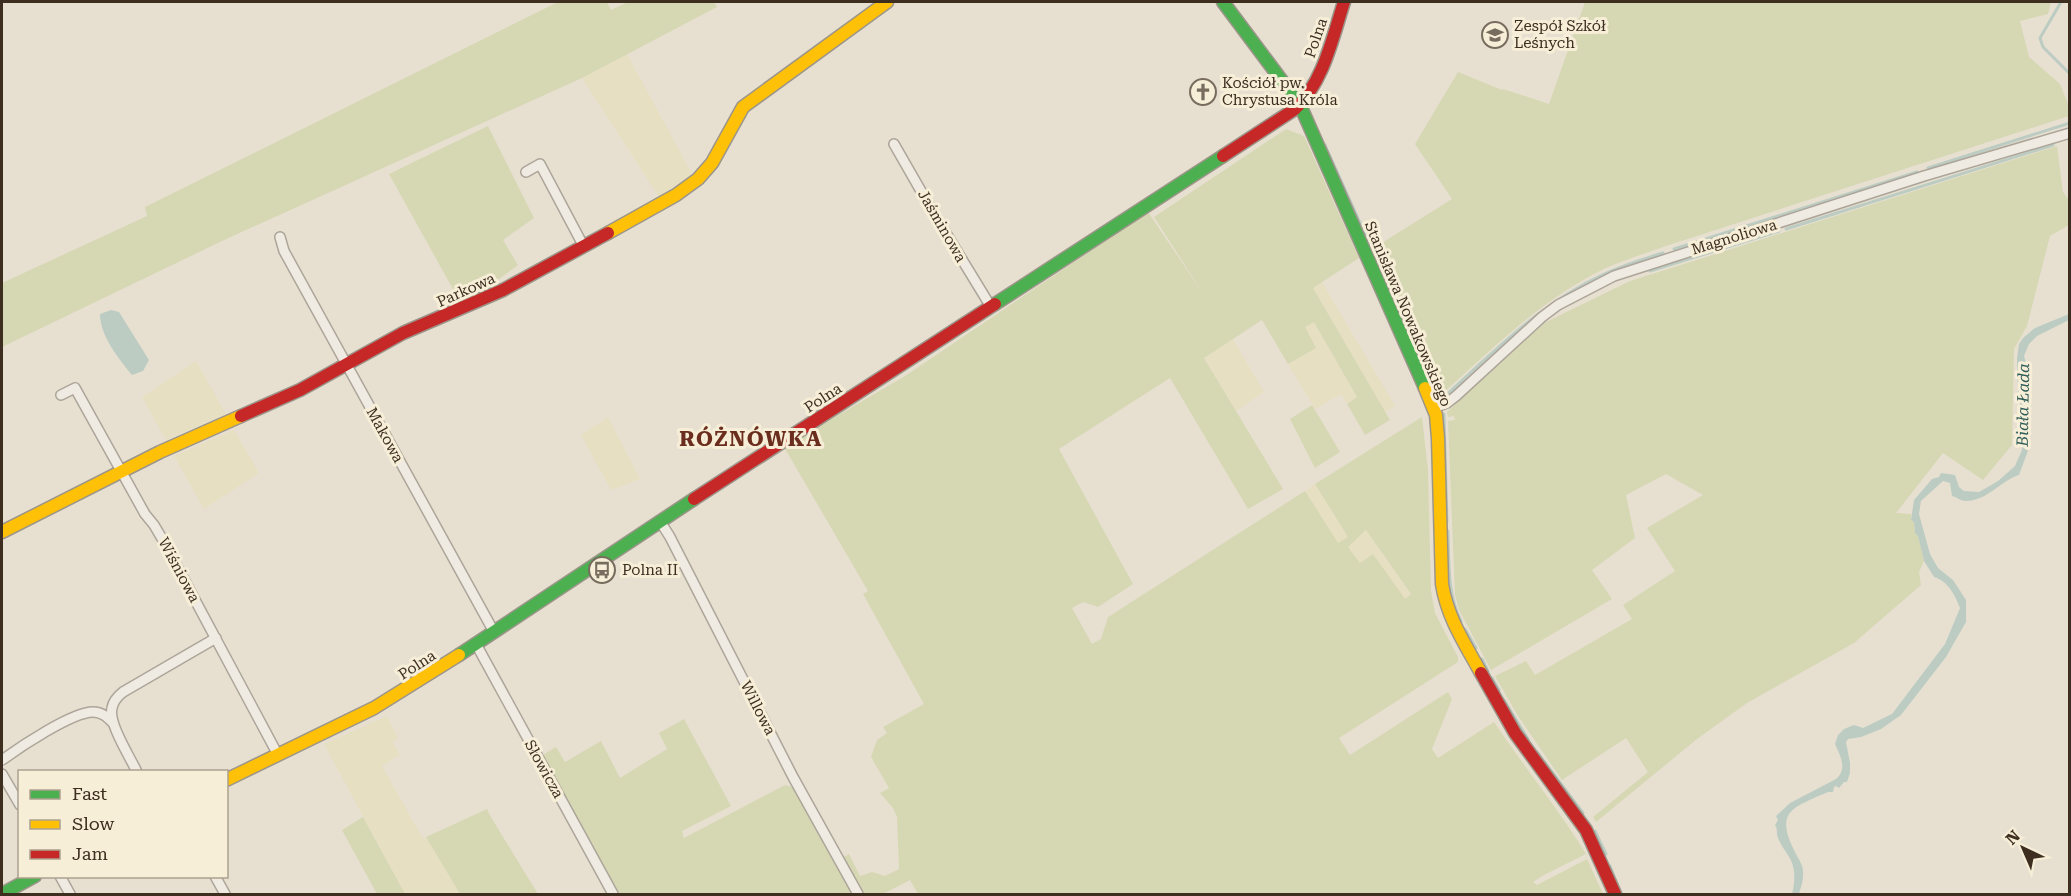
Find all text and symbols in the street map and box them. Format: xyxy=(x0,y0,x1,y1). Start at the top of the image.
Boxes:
street label: Polna xyxy=(1301,16,1331,60)
place label: Zespół Szkół Leśnych xyxy=(1514,17,1606,52)
school or university icon: Zespół Szkół Leśnych xyxy=(1480,20,1510,50)
place label: Kościół pw. Chrystusa Króla xyxy=(1222,74,1338,109)
church icon: Kościół pw. Chrystusa Króla xyxy=(1188,77,1218,107)
street label: Jaśminowa xyxy=(914,187,970,265)
street label: Magnoliowa xyxy=(1689,215,1779,259)
street label: Stanisława Nowakowskiego xyxy=(1361,219,1455,409)
street label: Parkowa xyxy=(434,269,498,311)
water label: Biała Łada xyxy=(2013,363,2033,448)
street label: Polna xyxy=(801,379,845,417)
street label: Makowa xyxy=(362,404,408,466)
district label: RÓŻNÓWKA xyxy=(679,426,823,451)
street label: Wiśniowa xyxy=(154,534,204,606)
bus stop icon: Polna II xyxy=(587,555,617,585)
place label: Polna II xyxy=(622,561,678,579)
street label: Polna xyxy=(395,646,439,684)
street label: Willowa xyxy=(737,678,779,738)
street label: Słowicza xyxy=(521,737,567,801)
legend xyxy=(18,770,228,878)
text: Fast xyxy=(72,783,107,804)
text: Slow xyxy=(72,813,114,834)
north arrow xyxy=(1993,818,2053,878)
text: N xyxy=(2002,826,2024,849)
text: Jam xyxy=(72,843,108,864)

